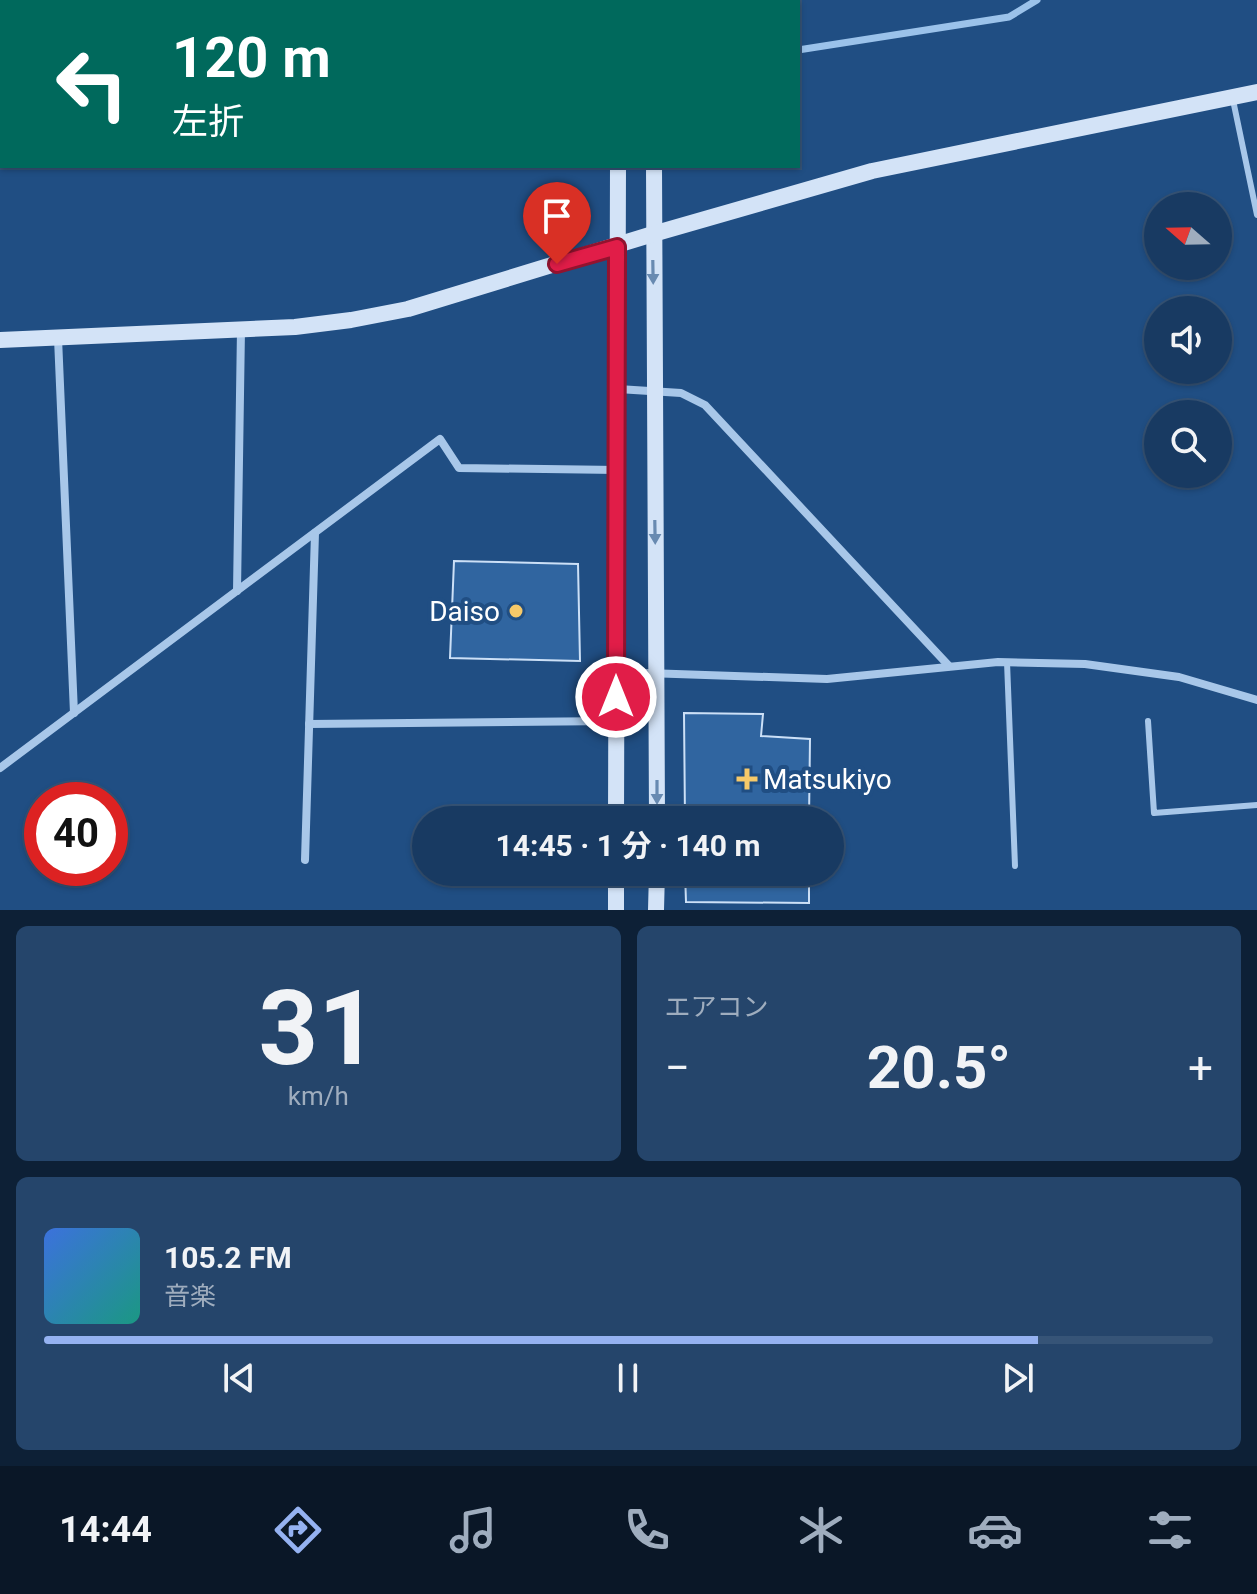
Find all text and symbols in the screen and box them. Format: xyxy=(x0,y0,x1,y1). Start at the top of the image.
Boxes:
text: 120 m xyxy=(172,25,331,91)
icon: left xyxy=(40,32,144,136)
text: 左折 xyxy=(172,101,244,143)
pin xyxy=(523,182,591,264)
north arrow xyxy=(1144,192,1232,280)
map controls xyxy=(1144,192,1232,488)
icon: arrive xyxy=(535,194,579,238)
one-way arrow xyxy=(647,260,660,285)
button: sound xyxy=(1144,296,1232,384)
button: search xyxy=(1144,400,1232,488)
one-way arrow xyxy=(648,520,661,545)
place label: Daiso xyxy=(429,595,500,628)
marker: Daiso xyxy=(507,602,525,620)
position arrow xyxy=(574,655,658,739)
place label: Matsukiyo xyxy=(763,763,892,796)
marker: Matsukiyo xyxy=(738,770,756,788)
one-way arrow xyxy=(651,780,663,805)
speed limit sign: 40 xyxy=(24,782,128,886)
text: 14:45 · 1 分 · 140 m xyxy=(496,828,760,863)
text: 31 xyxy=(259,968,378,1089)
text: エアコン xyxy=(665,992,769,1022)
text: 20.5° xyxy=(867,1032,1011,1103)
text: − xyxy=(665,1042,690,1094)
text: + xyxy=(1188,1042,1213,1094)
text: km/h xyxy=(288,1081,349,1111)
text: 105.2 FM xyxy=(164,1240,292,1275)
text: 音楽 xyxy=(164,1281,216,1311)
icon: previous xyxy=(217,1356,261,1400)
icon: pause xyxy=(606,1356,650,1400)
icon: next xyxy=(996,1356,1040,1400)
icon: directions xyxy=(270,1502,326,1558)
icon: music xyxy=(445,1502,501,1558)
icon: phone xyxy=(619,1502,675,1558)
icon: climate xyxy=(793,1502,849,1558)
icon: car xyxy=(967,1502,1023,1558)
icon: filters xyxy=(1142,1502,1198,1558)
text: 14:44 xyxy=(59,1509,152,1551)

